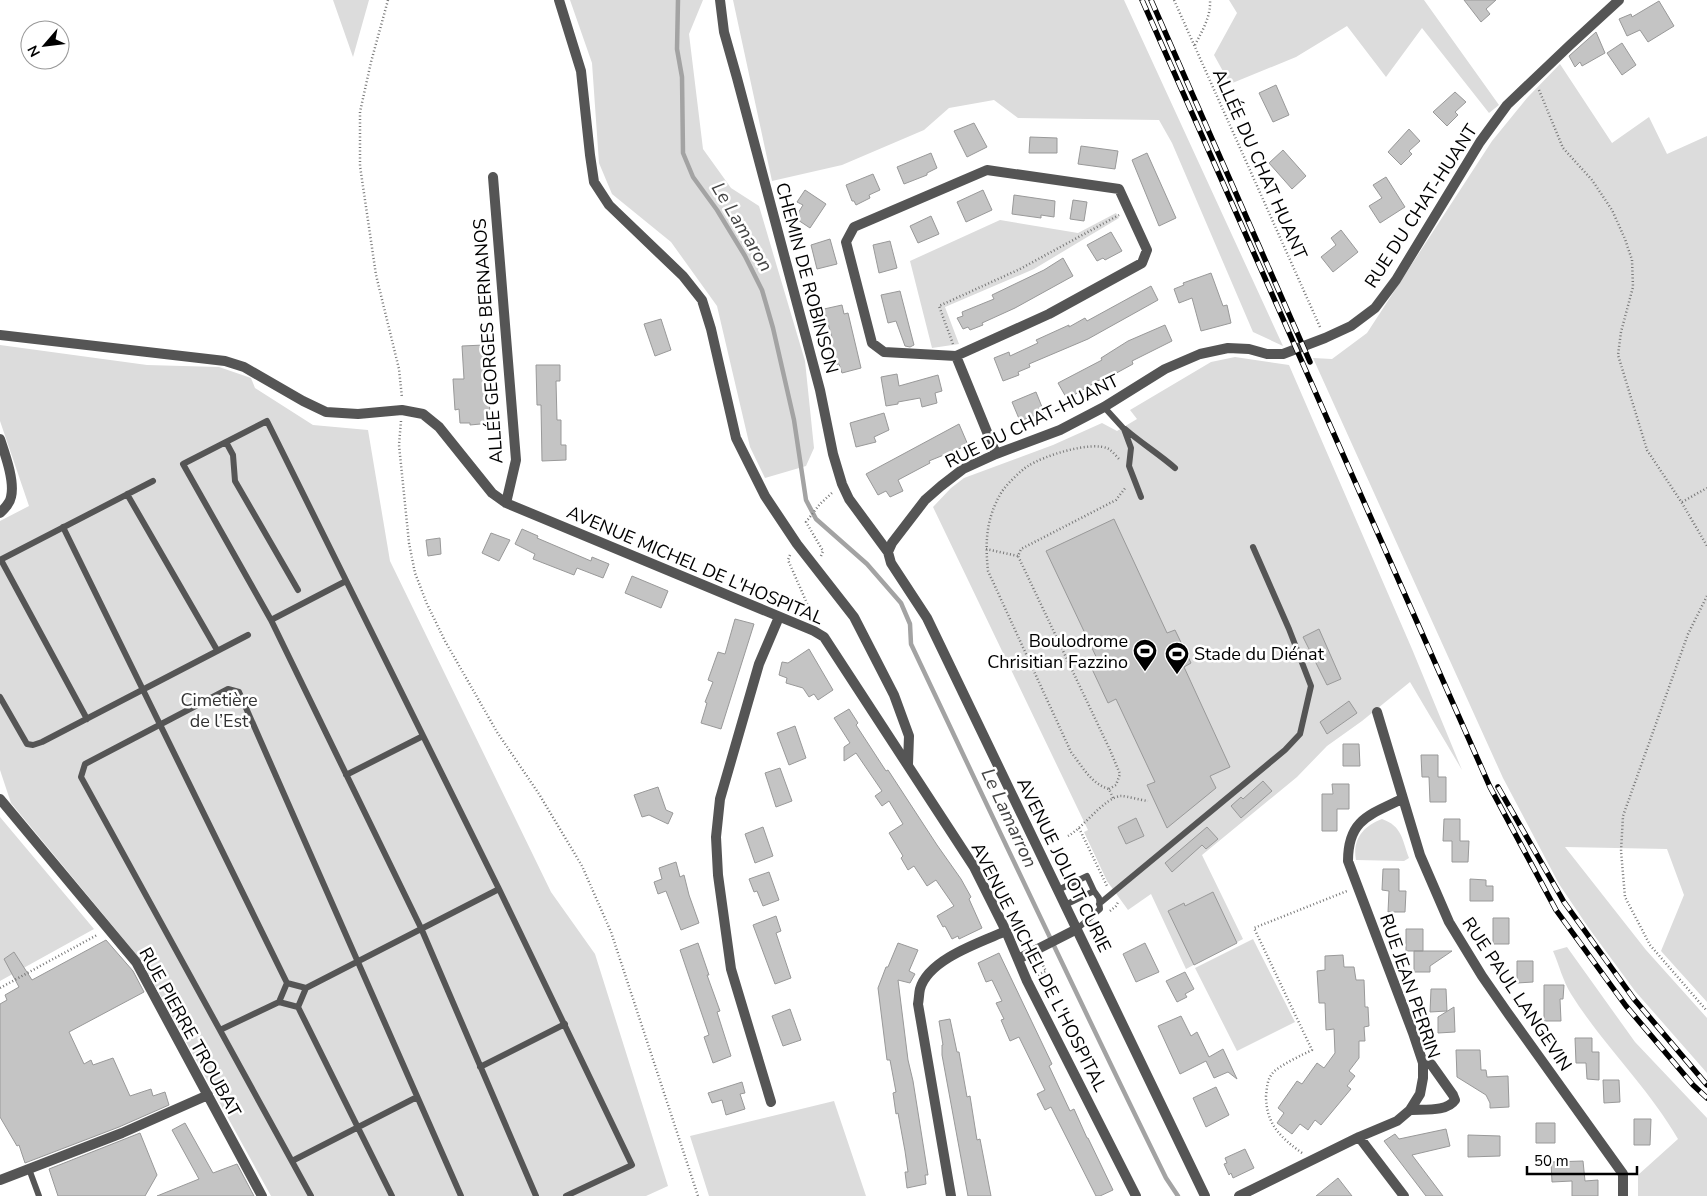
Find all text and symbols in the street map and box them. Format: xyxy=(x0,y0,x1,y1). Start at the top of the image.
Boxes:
north arrow xyxy=(20,20,70,70)
text: N xyxy=(23,42,45,60)
street label: ALLÉE DU CHAT HUANT xyxy=(1207,65,1313,263)
street label: RUE DU CHAT-HUANT xyxy=(1359,119,1483,292)
water label: Le Lamaron xyxy=(705,177,779,277)
street label: CHEMIN DE ROBINSON xyxy=(770,180,844,376)
street label: ALLÉE GEORGES BERNANOS xyxy=(467,217,509,465)
street label: RUE DU CHAT-HUANT xyxy=(941,368,1123,474)
street label: AVENUE MICHEL DE L'HOSPITAL xyxy=(563,500,827,630)
place label: Boulodrome Chrisitian Fazzino xyxy=(987,629,1128,674)
sports icon: Boulodrome Chrisitian Fazzino xyxy=(1132,638,1158,672)
sports icon: Stade du Diénat xyxy=(1164,641,1190,675)
place label: Stade du Diénat xyxy=(1194,642,1325,666)
park label: Cimetière de l’Est xyxy=(180,688,258,733)
water label: Le Lamarron xyxy=(975,764,1043,872)
street label: AVENUE JOLIOT CURIE xyxy=(1011,774,1117,956)
street label: AVENUE MICHEL DE L'HOSPITAL xyxy=(966,838,1113,1096)
street label: RUE JEAN PERRIN xyxy=(1374,911,1446,1061)
street label: RUE PAUL LANGEVIN xyxy=(1457,912,1577,1076)
street label: RUE PIERRE TROUBAT xyxy=(133,943,247,1121)
scale bar xyxy=(1527,1144,1637,1176)
text: 50 m xyxy=(1534,1151,1569,1171)

